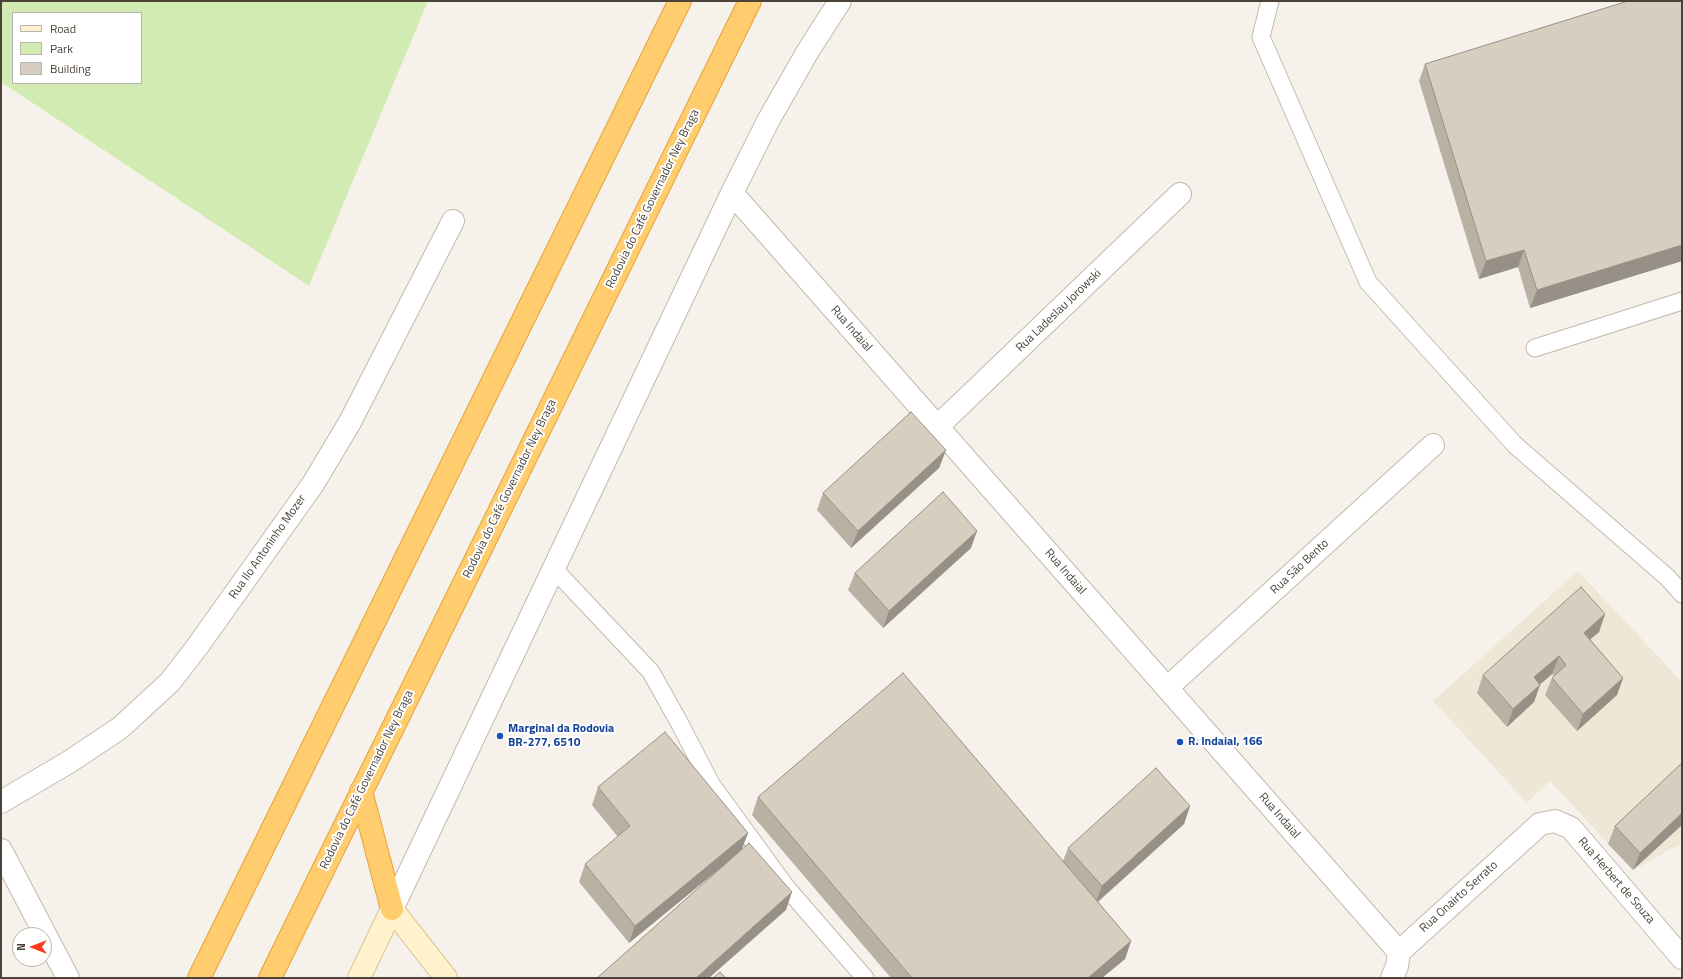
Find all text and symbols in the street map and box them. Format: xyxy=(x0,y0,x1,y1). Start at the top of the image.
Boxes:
legend xyxy=(12,12,142,84)
text: Road xyxy=(50,19,76,38)
text: Park xyxy=(50,39,73,58)
text: Building xyxy=(50,59,91,78)
street label: Rodovia do Café Governador Ney Braga xyxy=(603,107,703,291)
street label: Rua Ladeslau Jorowski xyxy=(1013,267,1105,355)
street label: Rua Indaial xyxy=(827,303,875,355)
street label: Rodovia do Café Governador Ney Braga xyxy=(460,397,560,581)
street label: Rua Ilo Antoninho Mozer xyxy=(227,492,309,602)
street label: Rua São Bento xyxy=(1268,536,1332,598)
street label: Rua Indaial xyxy=(1041,546,1089,598)
street label: Rodovia do Café Governador Ney Braga xyxy=(317,688,417,872)
place label: Marginal da Rodovia BR-277, 6510 xyxy=(508,722,614,750)
marker: Marginal da Rodovia BR-277, 6510 xyxy=(495,731,505,741)
place label: R. Indaial, 166 xyxy=(1188,735,1262,749)
marker: R. Indaial, 166 xyxy=(1175,737,1185,747)
street label: Rua Indaial xyxy=(1255,790,1303,842)
street label: Rua Herbert de Souza xyxy=(1575,835,1657,927)
street label: Rua Onairto Serrato xyxy=(1417,858,1501,936)
north arrow xyxy=(12,927,52,967)
text: N xyxy=(13,943,29,951)

